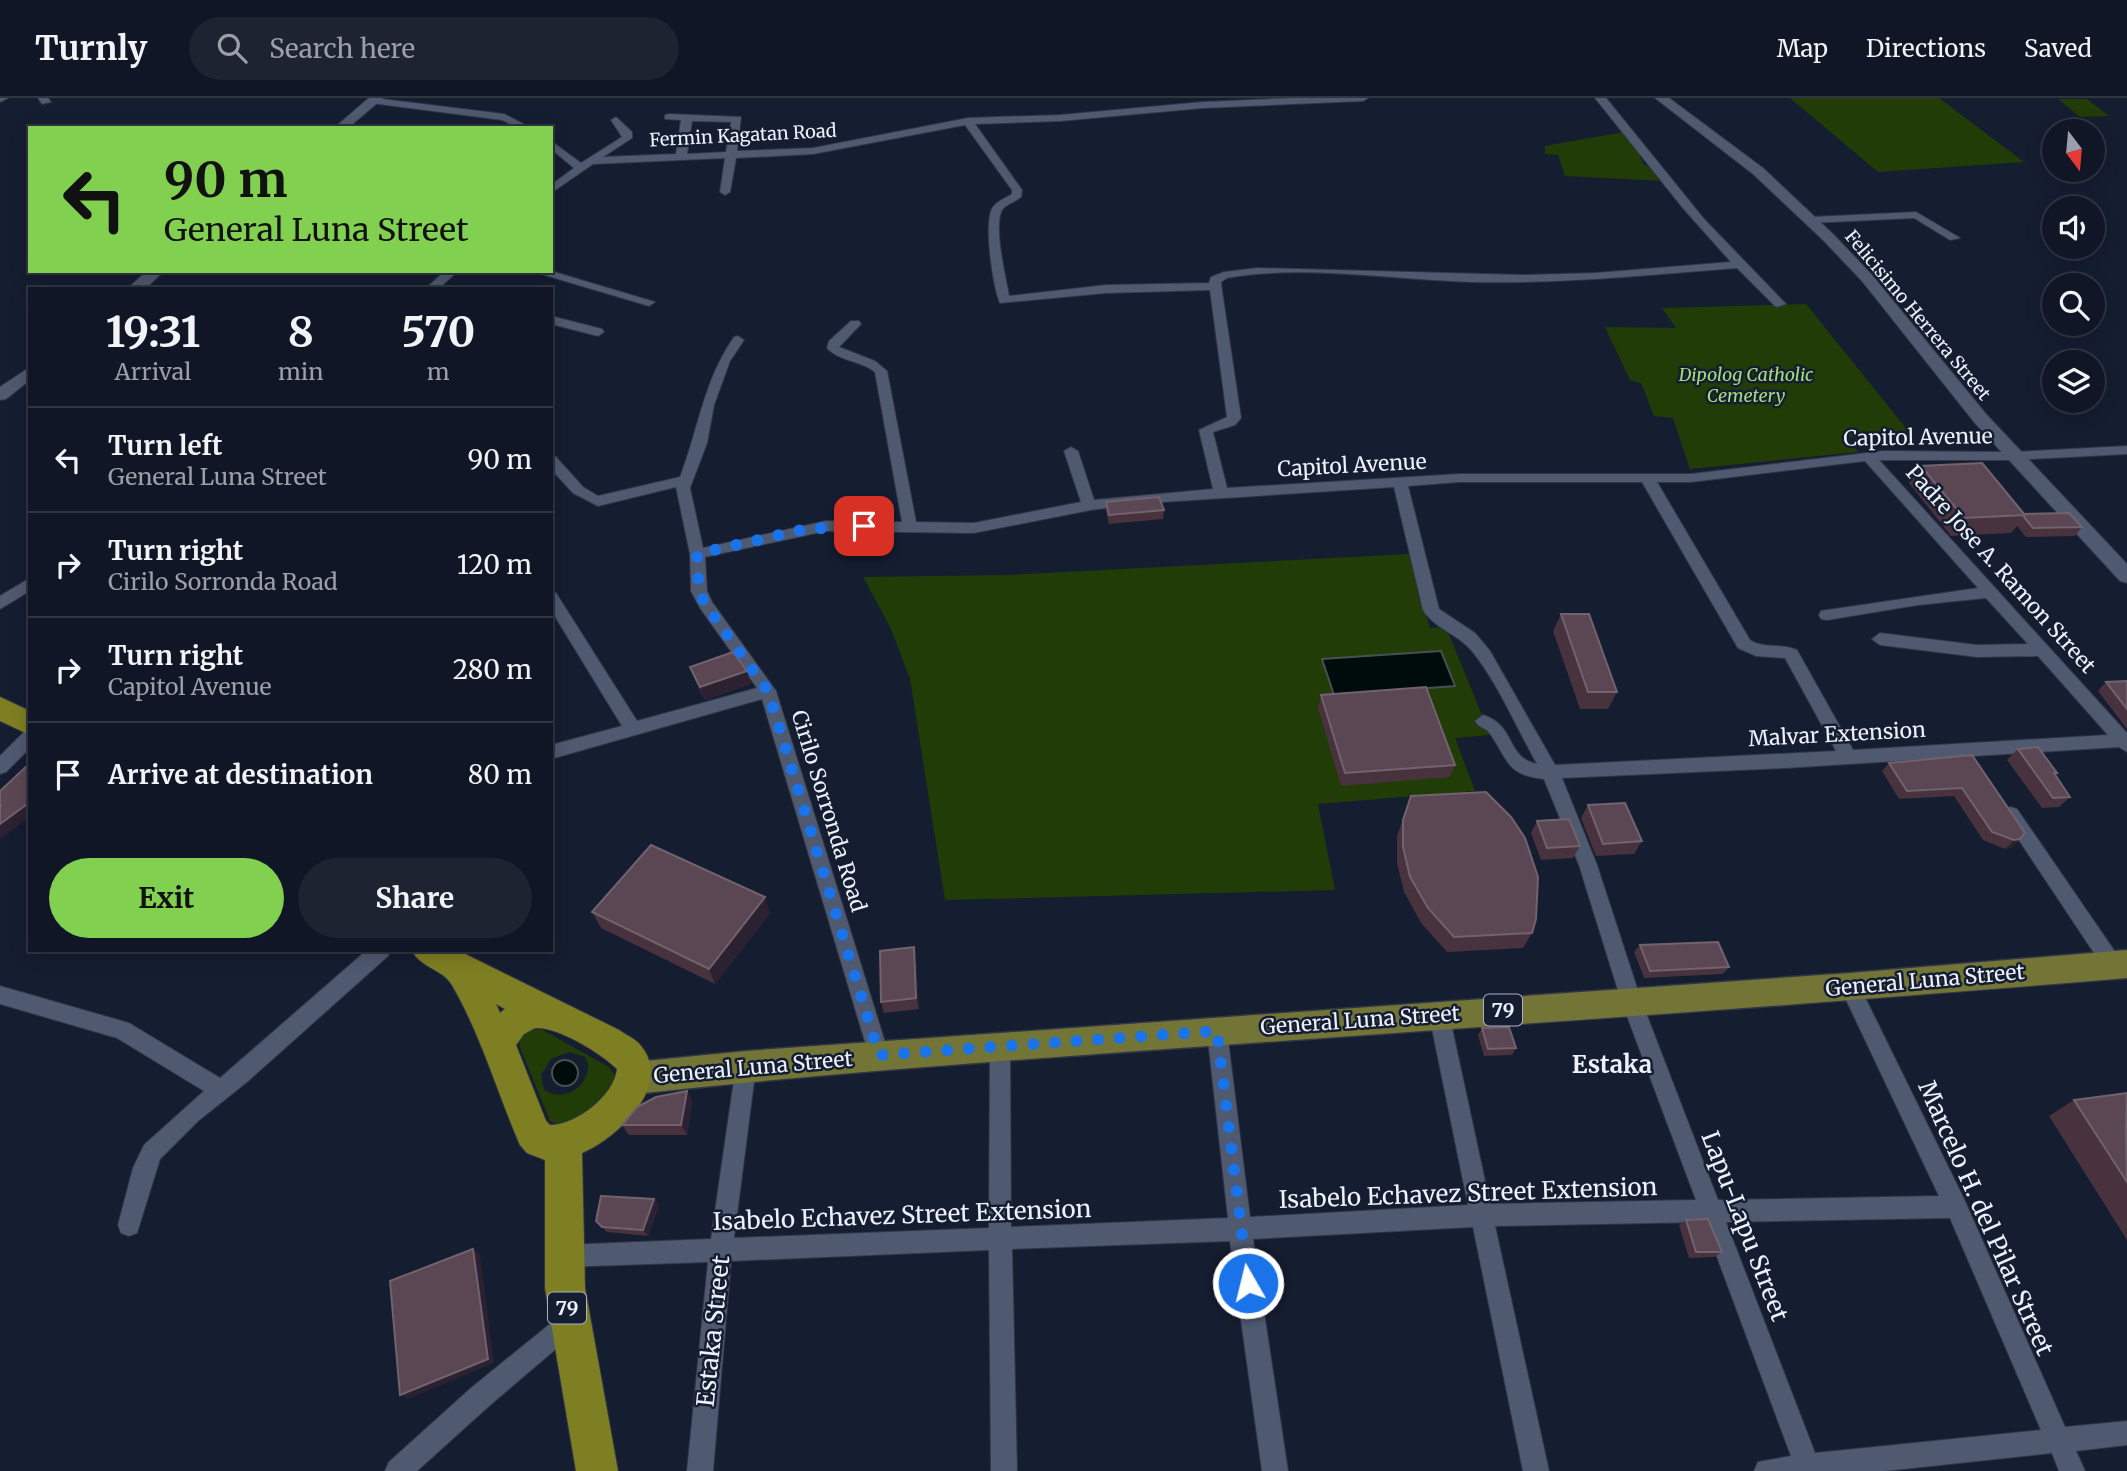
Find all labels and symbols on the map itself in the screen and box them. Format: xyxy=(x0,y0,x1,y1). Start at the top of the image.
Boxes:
street label: Fermin Kagatan Road xyxy=(649,119,837,151)
north arrow xyxy=(2042,119,2105,182)
street label: Felicisimo Herrera Street xyxy=(1840,225,1996,405)
park label: Dipolog Catholic Cemetery xyxy=(1678,363,1813,407)
street label: Capitol Avenue xyxy=(1843,422,1993,452)
street label: Capitol Avenue xyxy=(1277,448,1427,482)
street label: Padre Jose A. Ramon Street xyxy=(1900,459,2102,679)
pin xyxy=(834,496,894,556)
street label: Cirilo Sorronda Road xyxy=(785,707,873,916)
street label: Malvar Extension xyxy=(1748,716,1926,752)
street label: General Luna Street xyxy=(1824,958,2026,1002)
road number: 79 xyxy=(1484,994,1522,1026)
street label: General Luna Street xyxy=(1259,1000,1461,1040)
street label: General Luna Street xyxy=(652,1045,854,1089)
district label: Estaka xyxy=(1572,1049,1652,1080)
street label: Marcelo H. del Pilar Street xyxy=(1911,1076,2061,1361)
street label: Lapu-Lapu Street xyxy=(1695,1127,1796,1326)
street label: Isabelo Echavez Street Extension xyxy=(1278,1171,1658,1215)
street label: Isabelo Echavez Street Extension xyxy=(712,1193,1092,1237)
position arrow xyxy=(1211,1246,1285,1320)
street label: Estaka Street xyxy=(690,1253,736,1408)
road number: 79 xyxy=(548,1292,586,1324)

